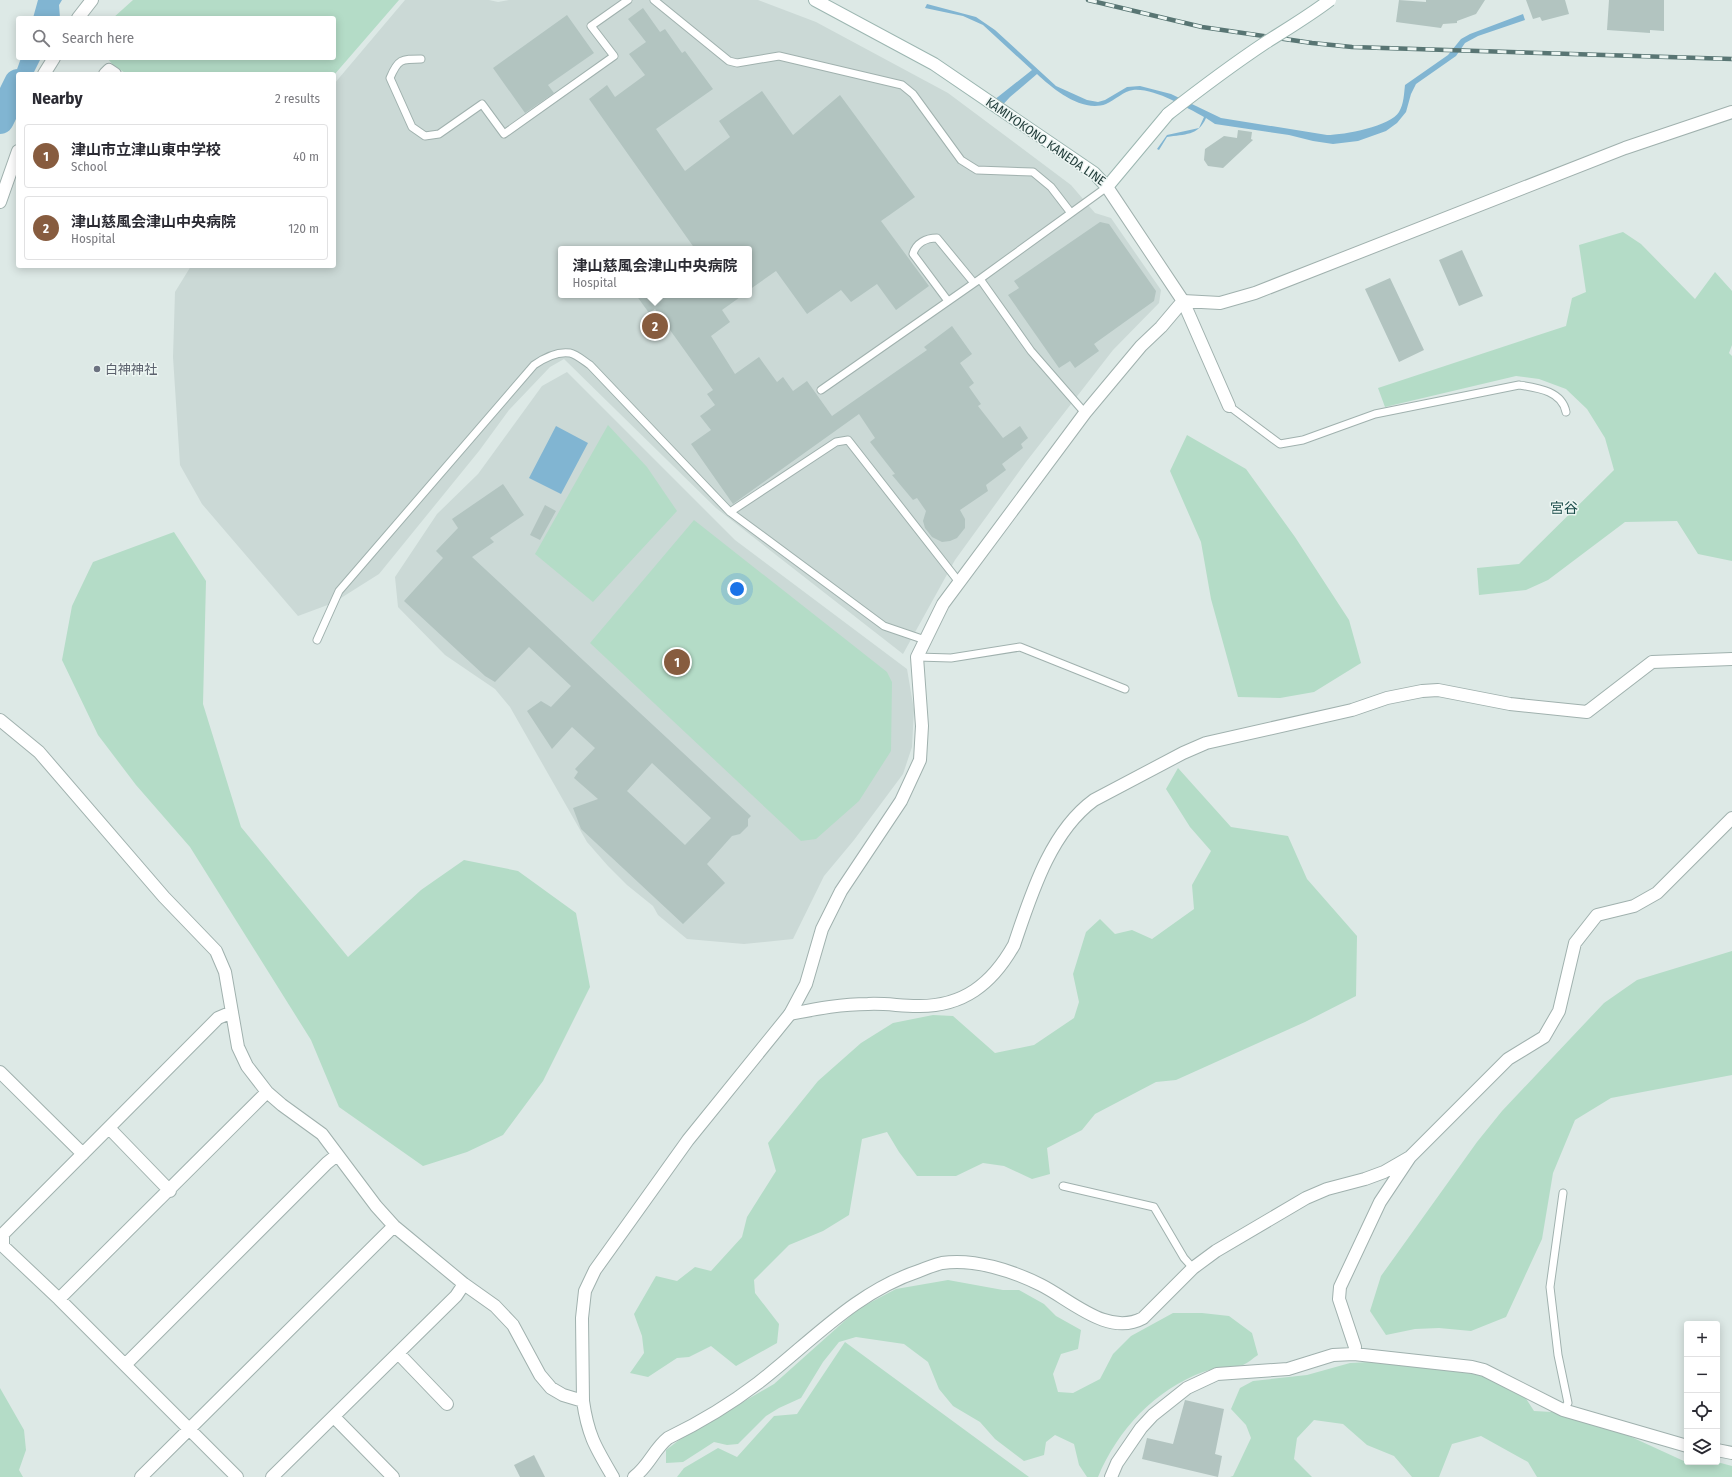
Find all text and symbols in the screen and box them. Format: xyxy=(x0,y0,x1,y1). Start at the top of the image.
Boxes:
search box xyxy=(16,16,336,60)
icon: search xyxy=(30,27,52,49)
text: Search here xyxy=(62,29,134,47)
text: Nearby xyxy=(32,88,83,109)
text: 2 results xyxy=(275,91,320,106)
street label: KAMIYOKONO KANEDA LINE xyxy=(983,94,1108,188)
text: 津山市立津山東中学校 xyxy=(71,141,221,159)
text: 1 xyxy=(43,149,49,164)
text: 40 m xyxy=(293,149,319,164)
text: School xyxy=(71,159,107,174)
text: 津山慈風会津山中央病院 xyxy=(71,213,236,231)
text: 2 xyxy=(43,221,49,236)
text: 120 m xyxy=(288,221,319,236)
text: Hospital xyxy=(71,231,115,246)
popup xyxy=(558,246,752,298)
text: 津山慈風会津山中央病院 xyxy=(572,257,738,275)
text: Hospital xyxy=(572,275,617,290)
pin: 2 xyxy=(642,311,668,341)
place label: 白神神社 xyxy=(105,362,157,377)
marker: 白神神社 xyxy=(92,364,102,374)
district label: 宮谷 xyxy=(1550,500,1578,517)
your location xyxy=(727,579,747,599)
pin: 1 xyxy=(664,647,690,677)
map controls xyxy=(1684,1321,1720,1465)
button: + xyxy=(1684,1321,1720,1357)
button: − xyxy=(1684,1357,1720,1393)
button: locate xyxy=(1684,1393,1720,1429)
button: layers xyxy=(1684,1429,1720,1465)

